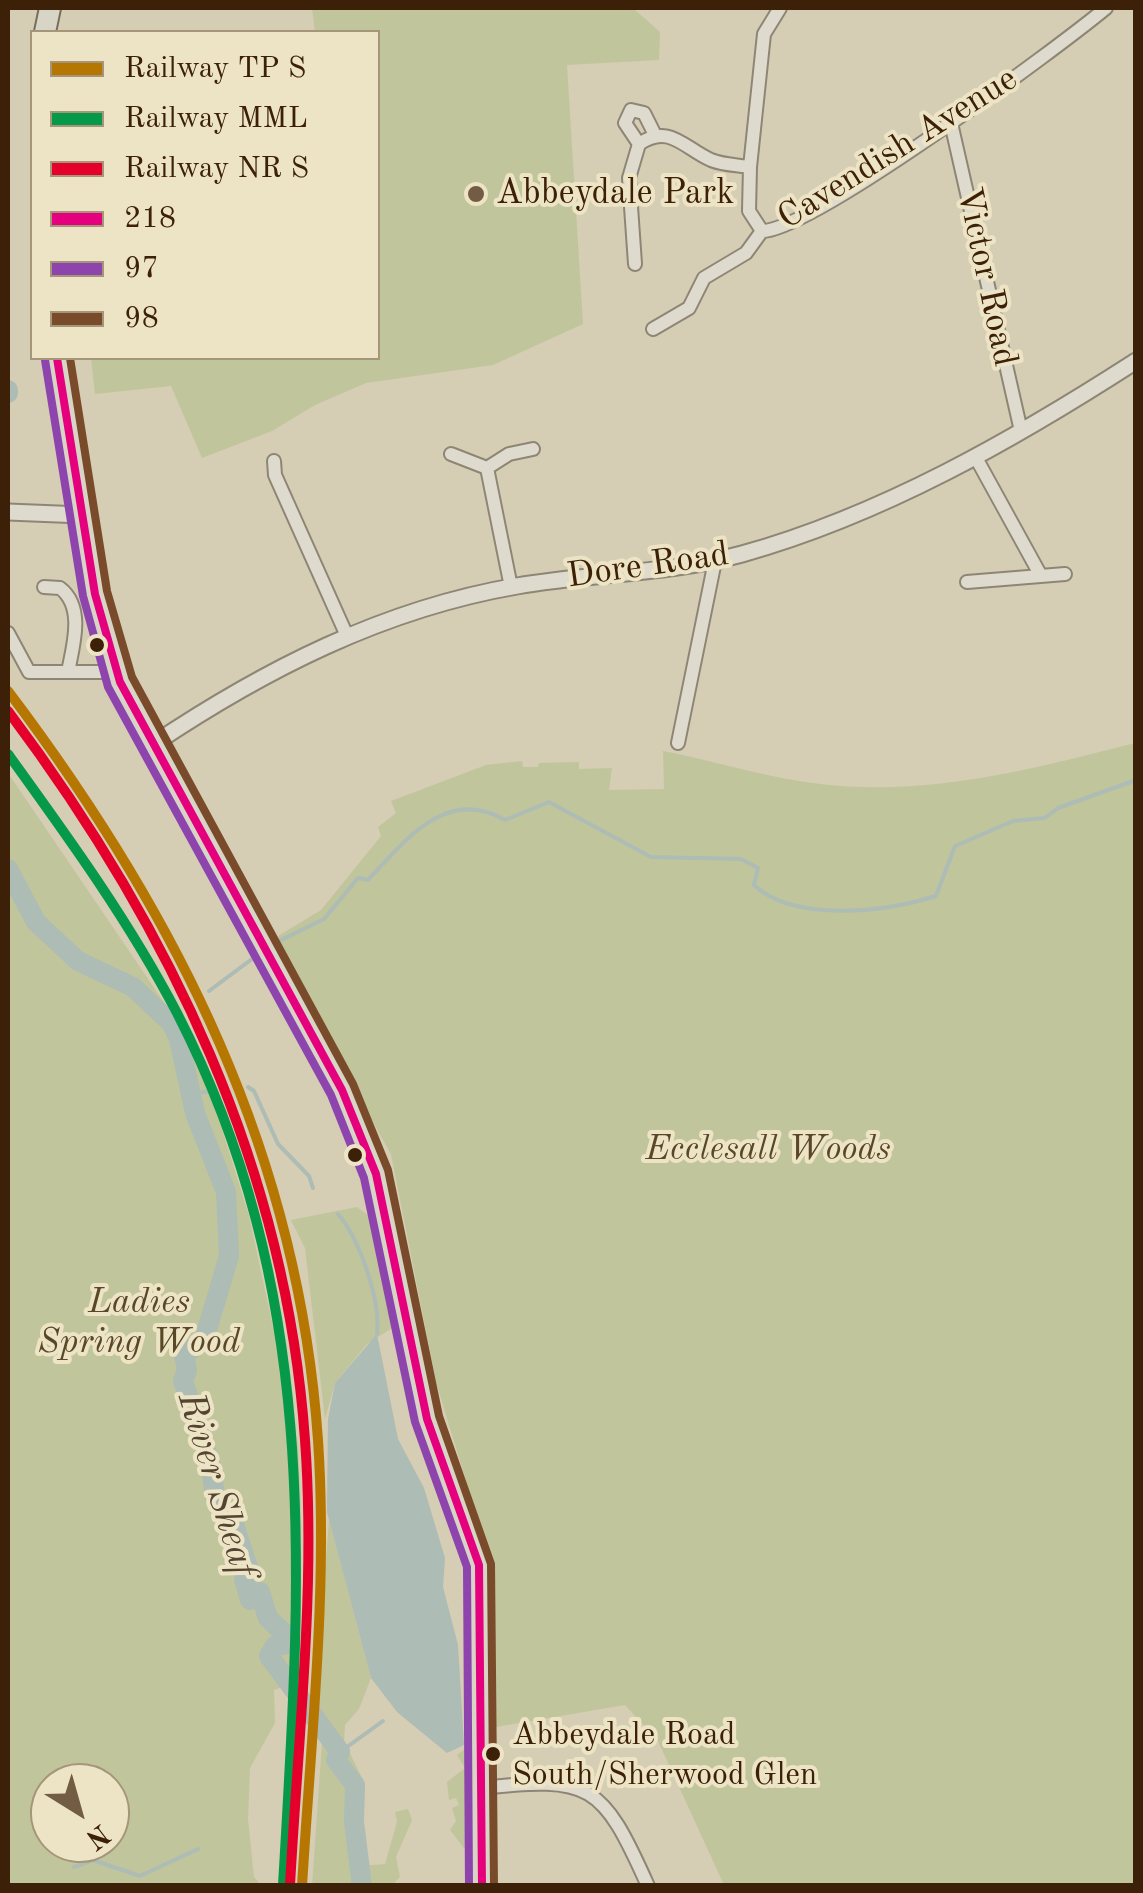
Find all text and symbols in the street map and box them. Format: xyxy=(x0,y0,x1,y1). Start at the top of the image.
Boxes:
legend xyxy=(30,30,380,360)
text: Railway TP S xyxy=(124,54,306,84)
street label: Cavendish Avenue xyxy=(771,58,1025,240)
text: Railway MML xyxy=(124,104,308,134)
text: Railway NR S xyxy=(124,154,309,184)
place label: Abbeydale Park xyxy=(496,173,735,215)
marker: Abbeydale Park xyxy=(465,183,487,205)
street label: Victor Road xyxy=(947,184,1025,370)
text: 218 xyxy=(124,204,176,234)
text: 97 xyxy=(124,254,159,284)
text: 98 xyxy=(124,304,159,334)
street label: Dore Road xyxy=(564,534,732,598)
unlabelled marker xyxy=(87,635,107,655)
park label: Ecclesall Woods xyxy=(645,1129,891,1171)
unlabelled marker xyxy=(345,1145,365,1165)
park label: Ladies Spring Wood xyxy=(38,1282,240,1364)
water label: River Sheaf xyxy=(166,1387,266,1583)
place label: Abbeydale Road South/Sherwood Glen xyxy=(512,1717,817,1792)
marker: Abbeydale Road South/Sherwood Glen xyxy=(483,1744,503,1764)
north arrow xyxy=(30,1763,130,1863)
text: N xyxy=(80,1818,114,1853)

